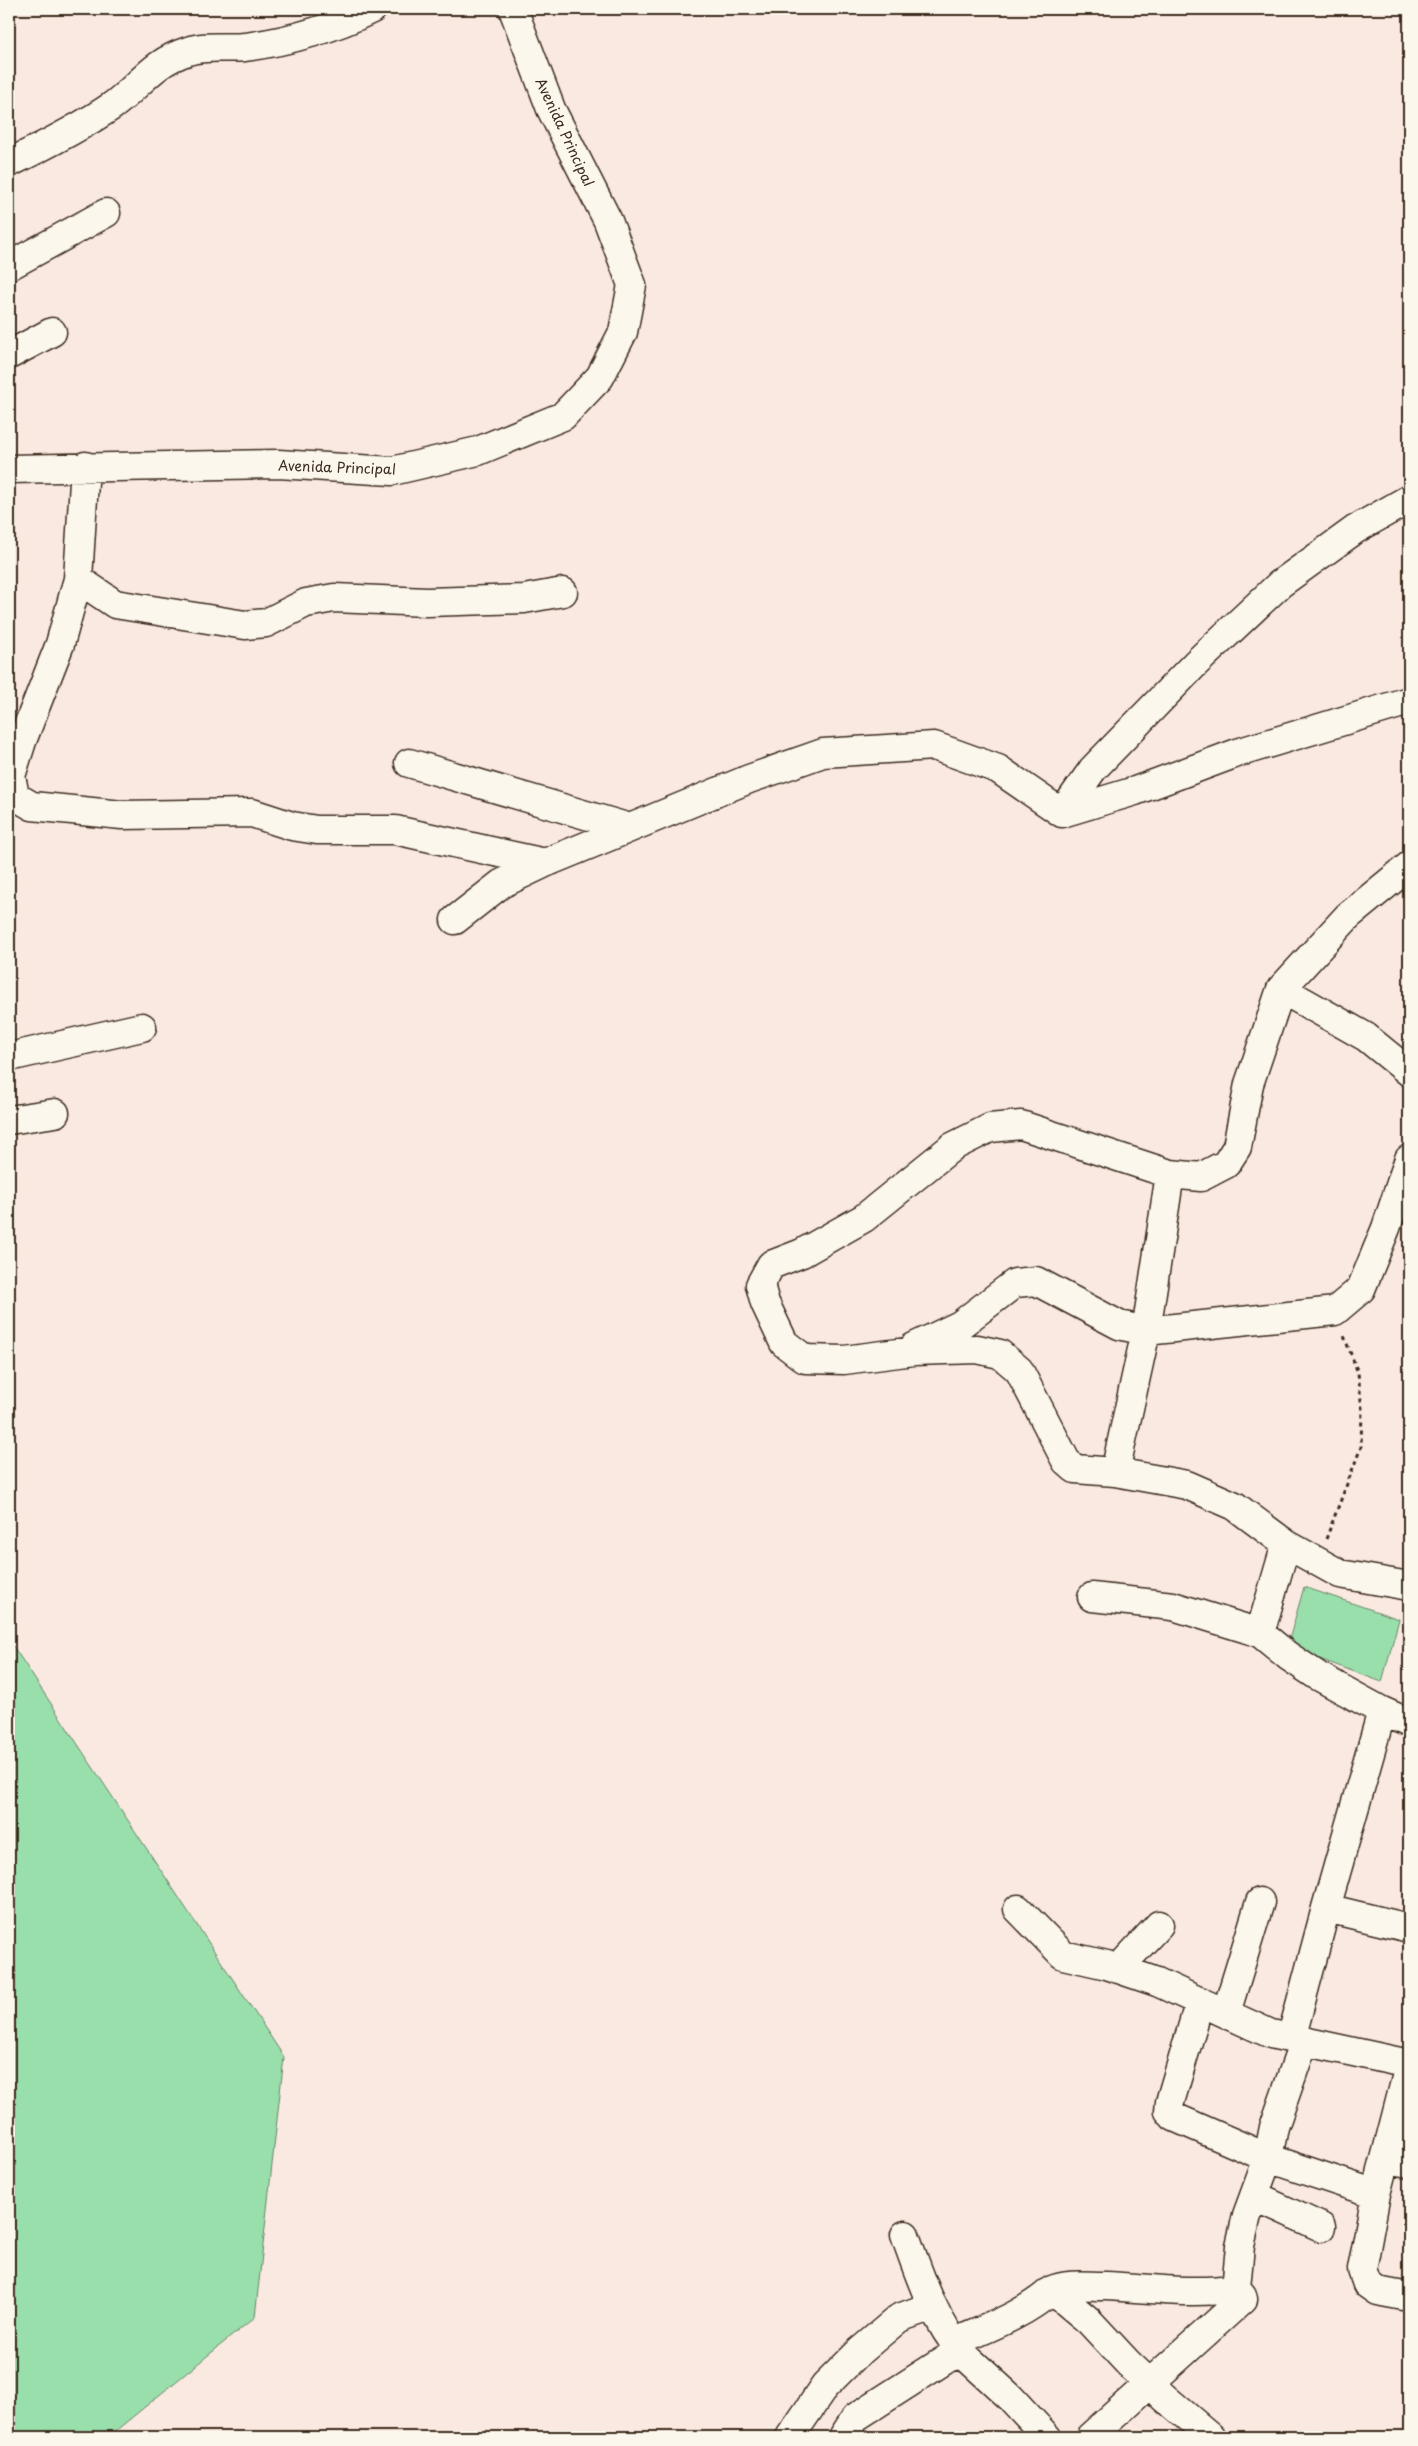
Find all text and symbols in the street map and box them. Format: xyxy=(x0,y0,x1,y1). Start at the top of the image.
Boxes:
street label: Avenida Principal xyxy=(531,74,599,190)
street label: Avenida Principal xyxy=(278,454,396,480)

